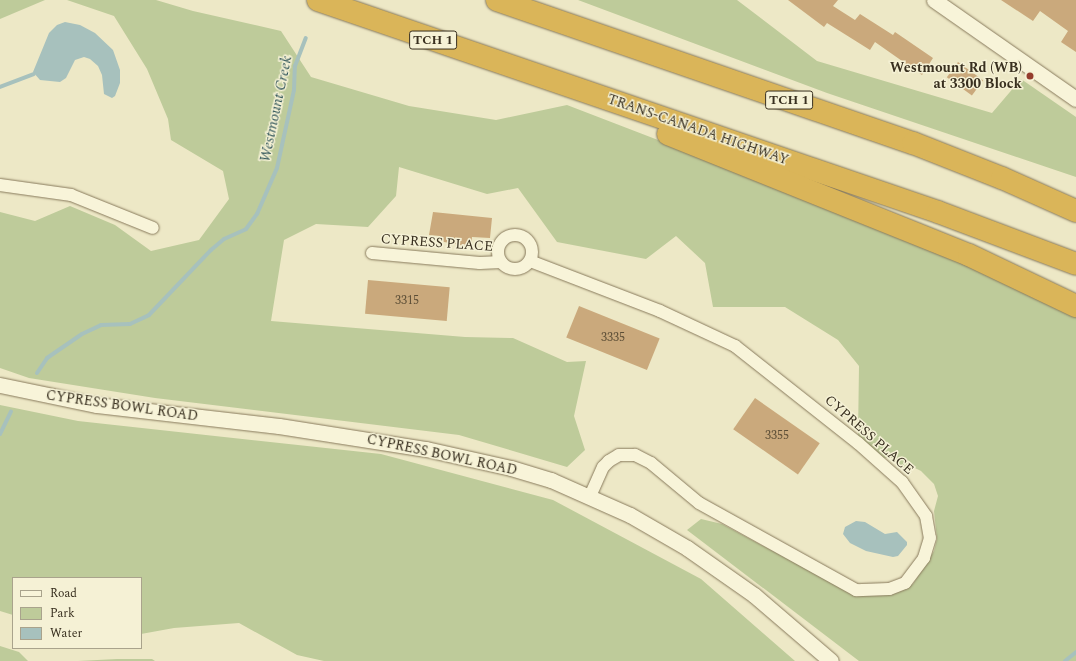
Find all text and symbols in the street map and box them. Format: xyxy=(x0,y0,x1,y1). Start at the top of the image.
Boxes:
road number: TCH 1 xyxy=(409,29,457,51)
water label: Westmount Creek xyxy=(256,54,296,164)
place label: Westmount Rd (WB) at 3300 Block xyxy=(890,60,1022,92)
marker: Westmount Rd (WB) at 3300 Block xyxy=(1025,71,1035,81)
road number: TCH 1 xyxy=(765,89,813,111)
street label: TRANS-CANADA HIGHWAY xyxy=(605,91,791,169)
street label: CYPRESS PLACE xyxy=(380,231,494,255)
house number: 3315 xyxy=(395,294,419,308)
house number: 3335 xyxy=(601,331,625,345)
street label: CYPRESS BOWL ROAD xyxy=(45,387,199,425)
street label: CYPRESS PLACE xyxy=(821,392,917,478)
house number: 3355 xyxy=(765,429,789,443)
street label: CYPRESS BOWL ROAD xyxy=(365,431,519,479)
legend xyxy=(12,577,142,649)
text: Road xyxy=(50,584,77,603)
text: Park xyxy=(50,604,75,623)
text: Water xyxy=(50,624,82,643)

